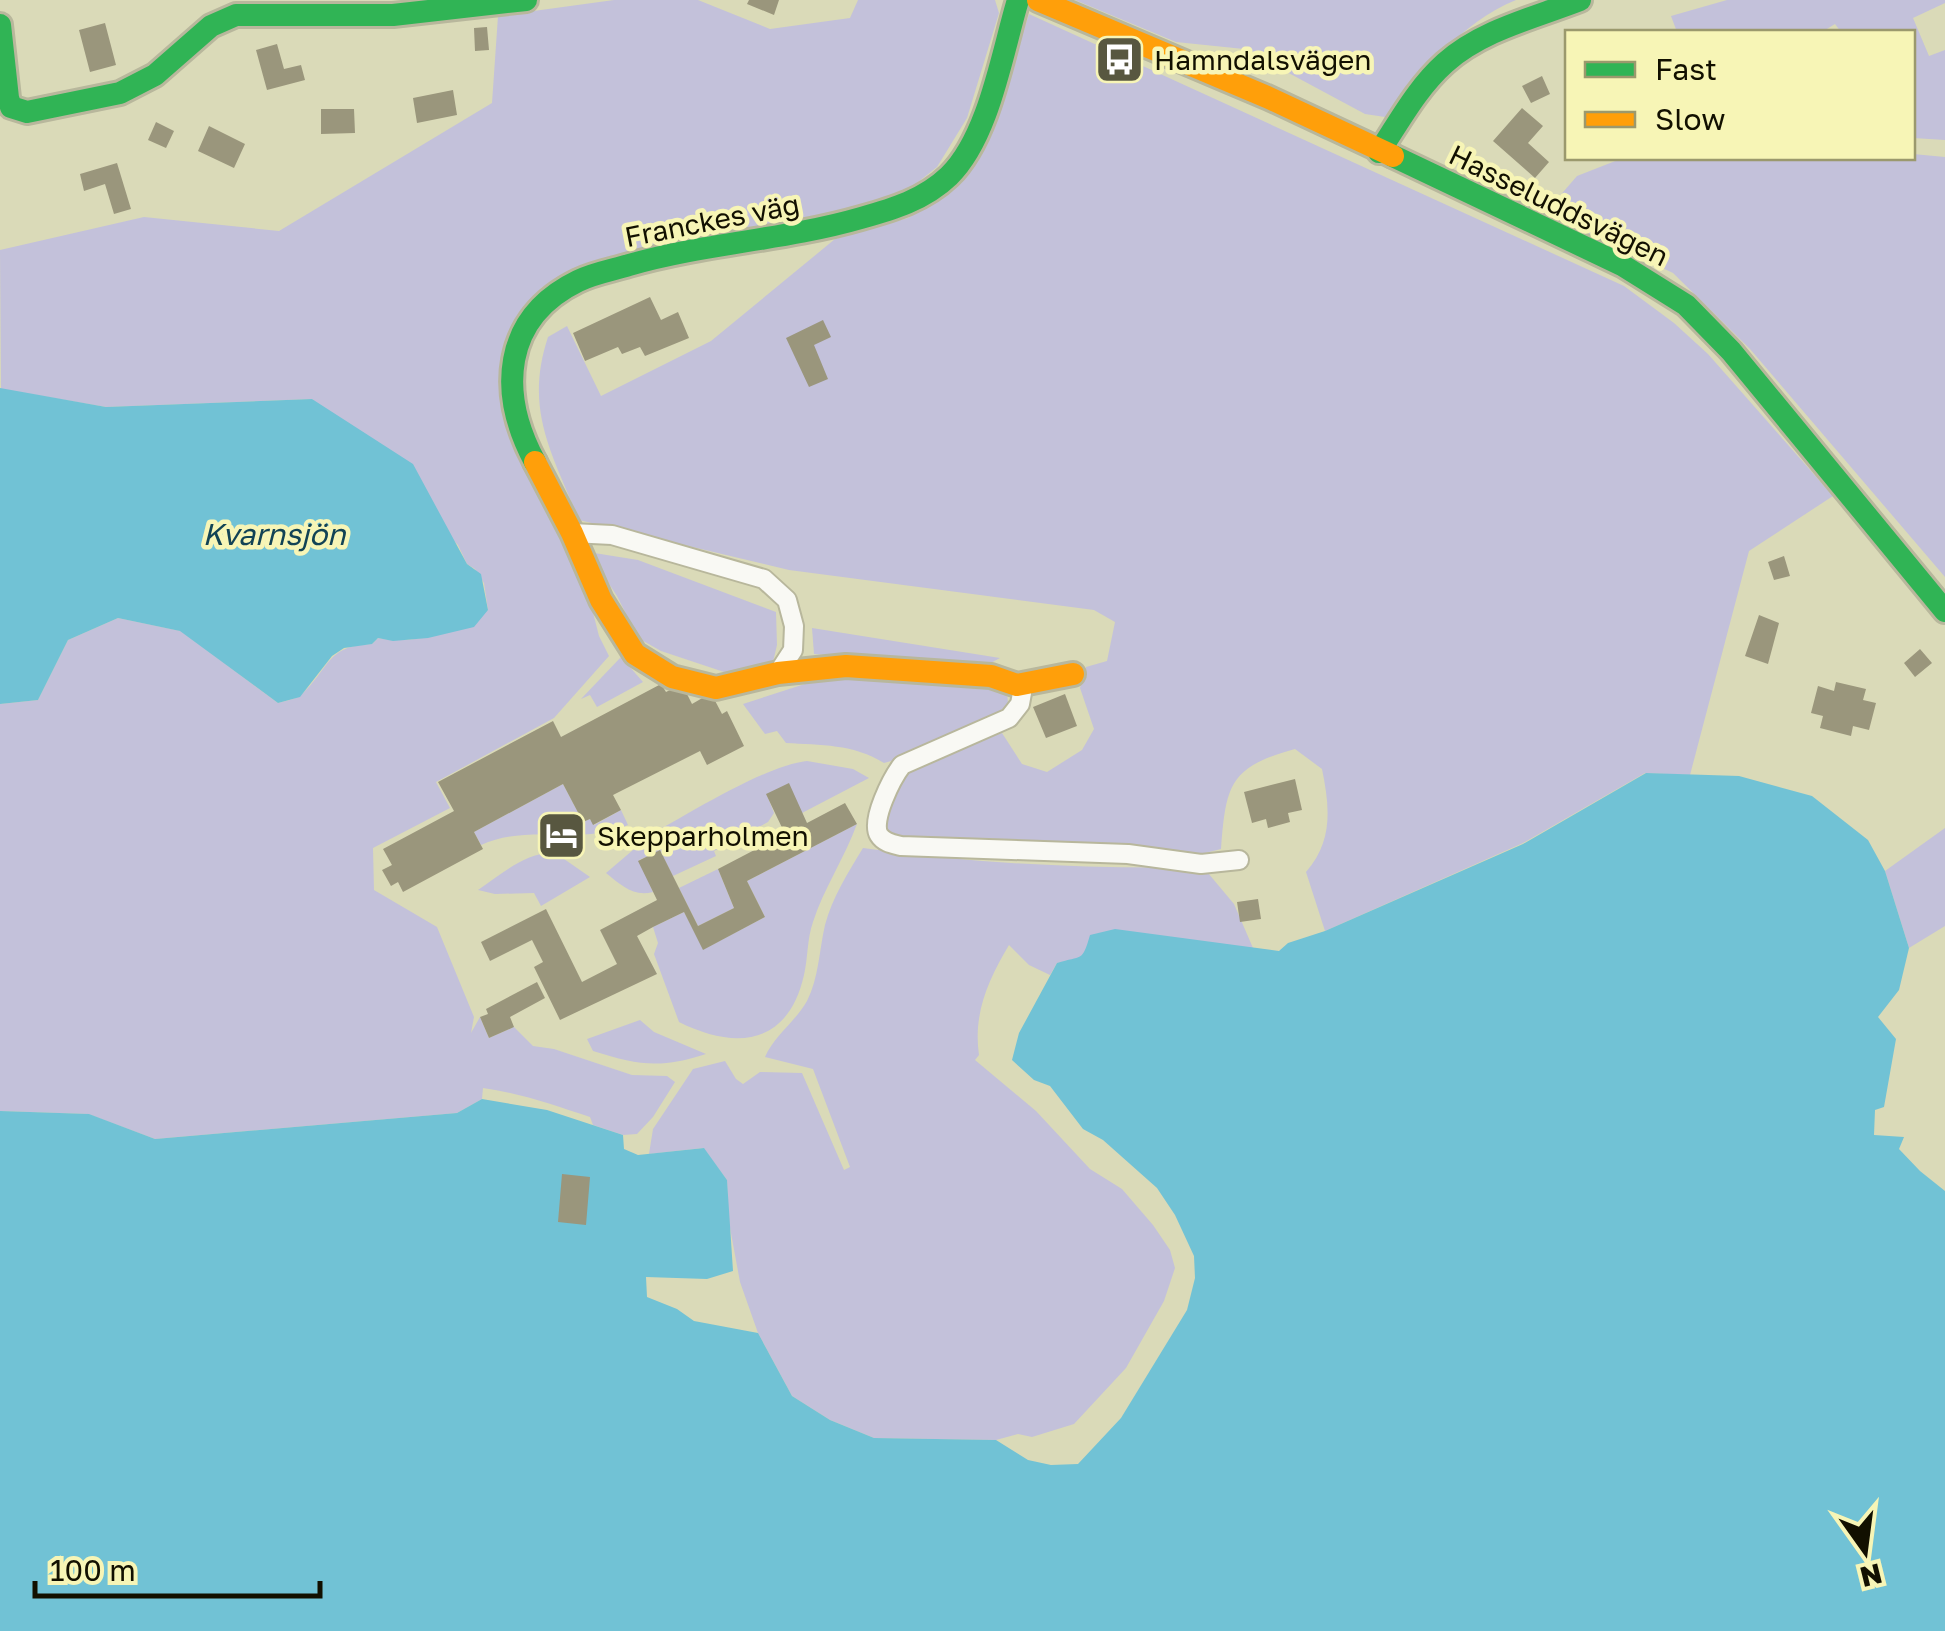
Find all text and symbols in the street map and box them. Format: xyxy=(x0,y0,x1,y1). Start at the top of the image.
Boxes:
legend xyxy=(1565,30,1915,160)
bus stop icon: Hamndalsvägen xyxy=(1093,33,1145,85)
place label: Hamndalsvägen xyxy=(1154,43,1372,76)
text: Fast xyxy=(1655,51,1717,87)
text: Slow xyxy=(1655,101,1726,137)
street label: Hasseluddsvägen xyxy=(1444,138,1674,272)
street label: Franckes väg xyxy=(622,187,802,253)
water label: Kvarnsjön xyxy=(203,516,347,552)
hotel icon: Skepparholmen xyxy=(536,809,588,861)
place label: Skepparholmen xyxy=(597,819,809,852)
north arrow xyxy=(1815,1501,1915,1601)
scale bar xyxy=(35,1536,320,1598)
text: 100 m xyxy=(50,1552,136,1588)
text: N xyxy=(1857,1557,1885,1594)

